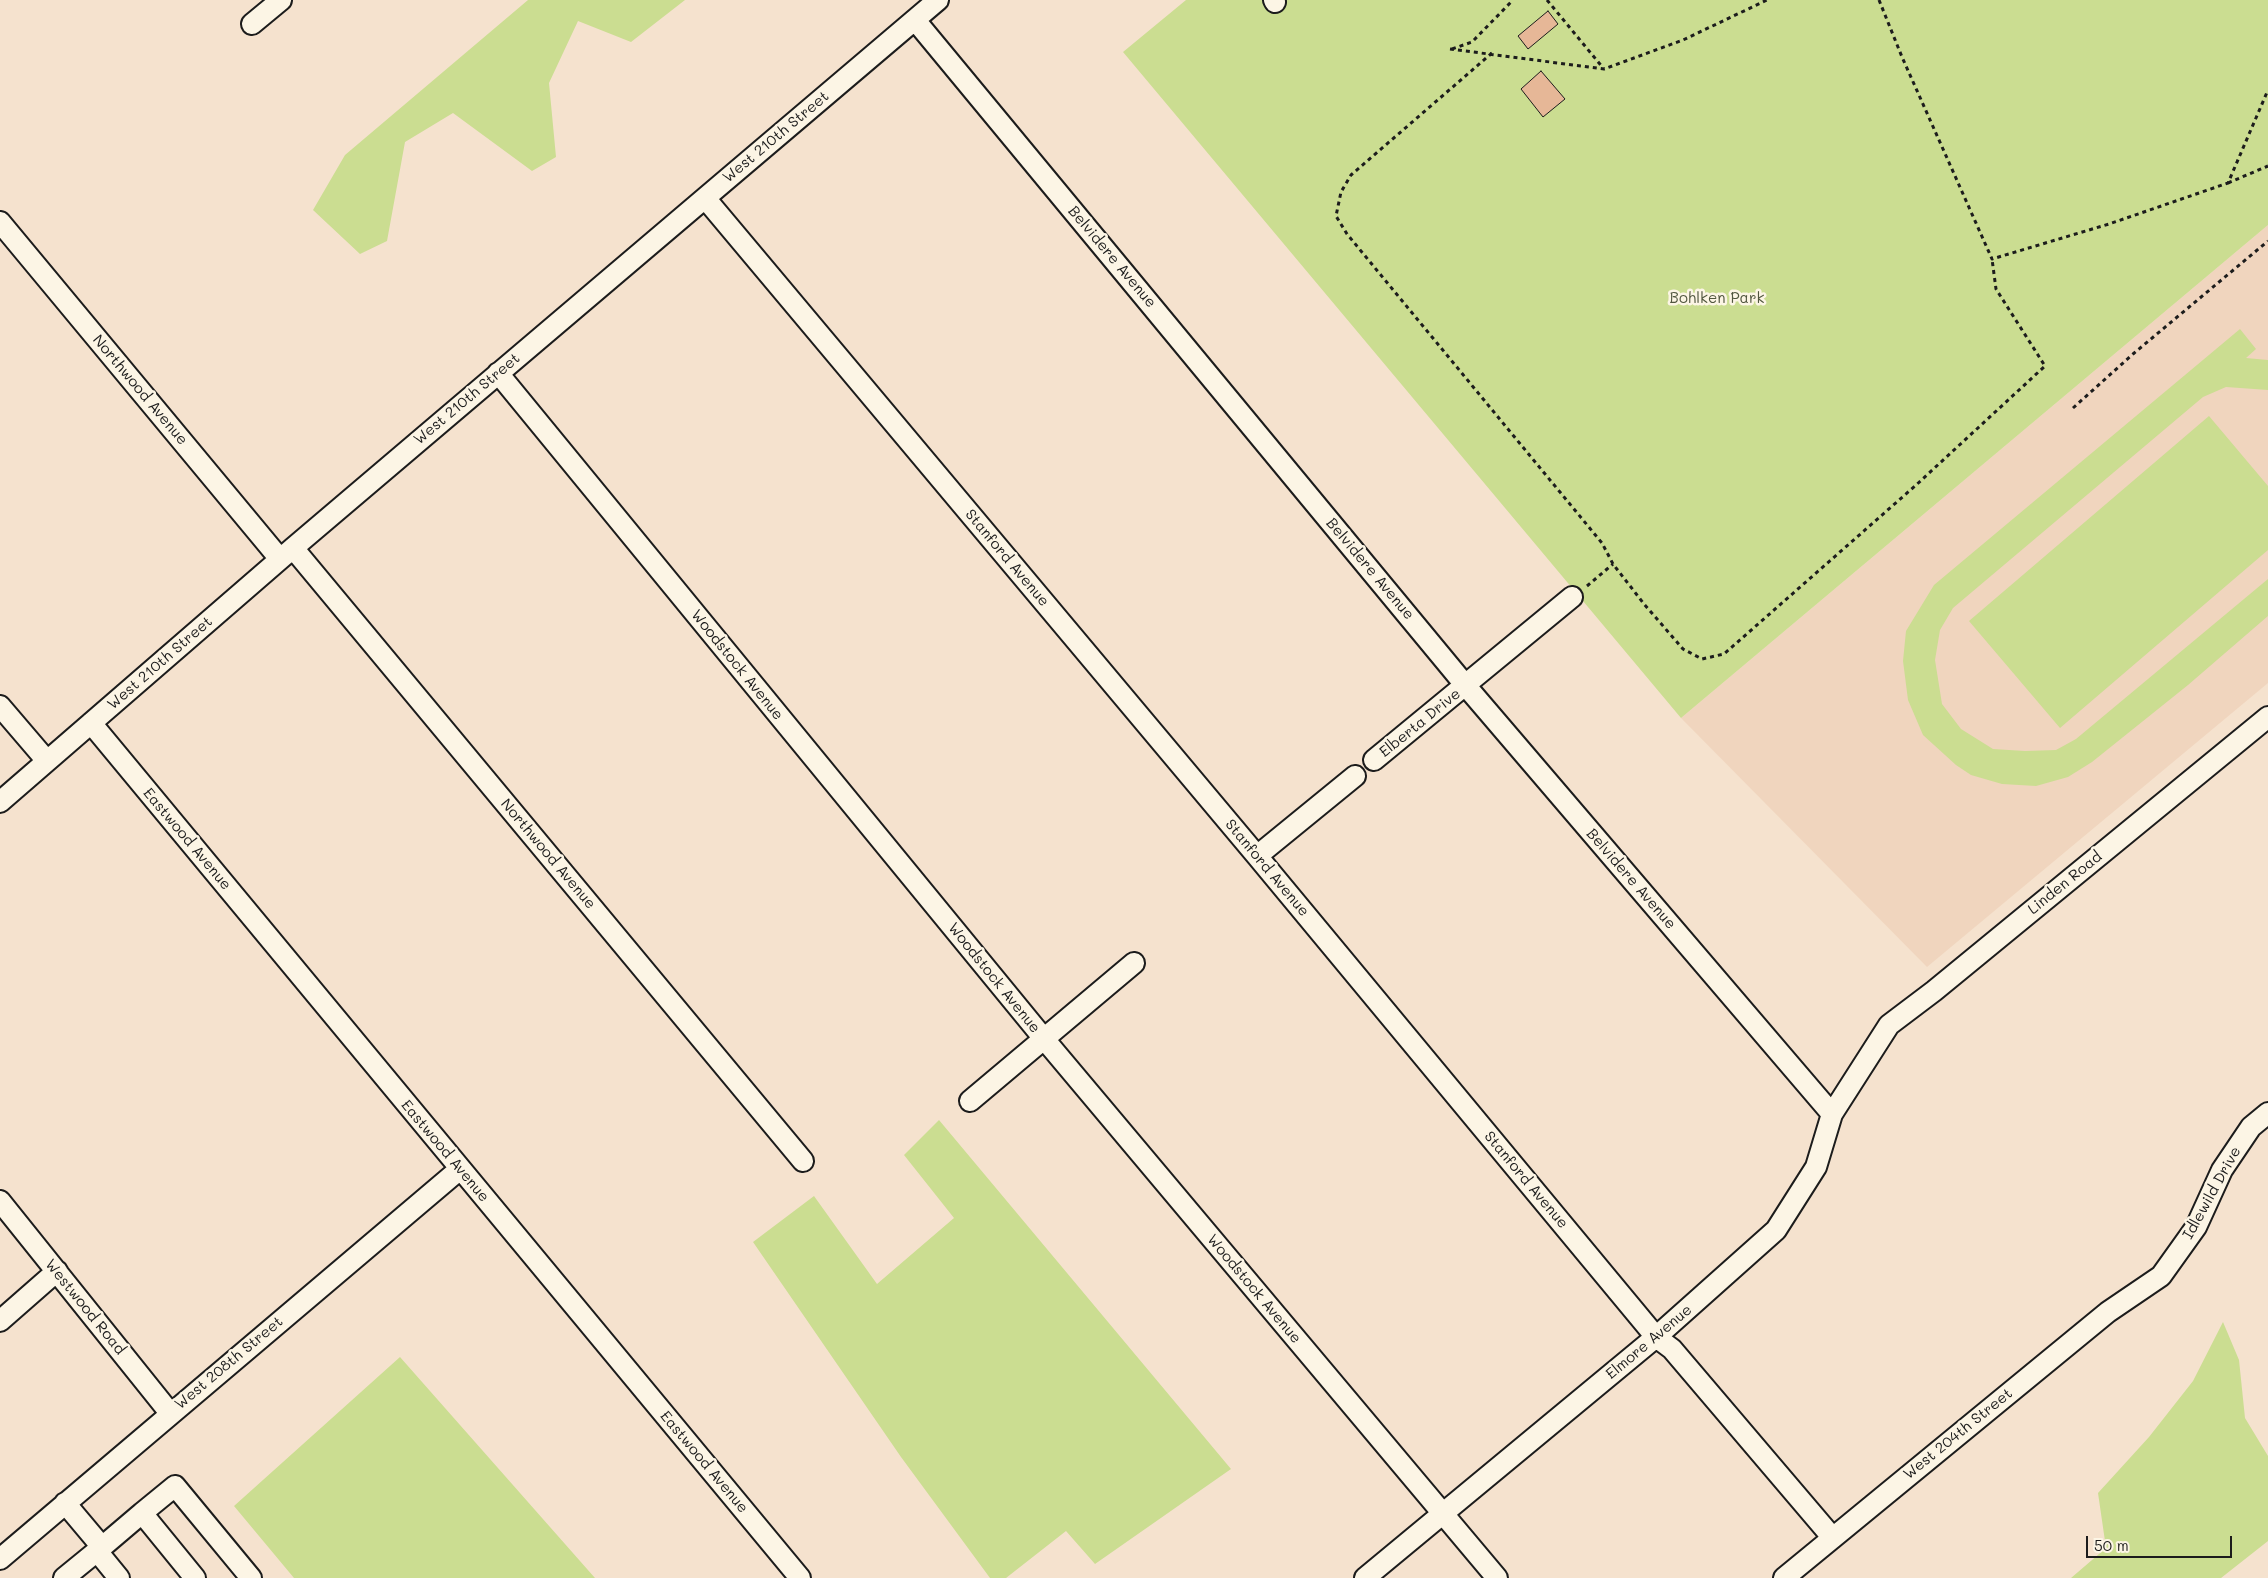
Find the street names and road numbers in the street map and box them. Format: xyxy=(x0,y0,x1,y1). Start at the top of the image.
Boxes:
street label: West 210th Street xyxy=(719,87,833,187)
street label: Belvidere Avenue xyxy=(1064,202,1160,312)
street label: Northwood Avenue xyxy=(89,331,191,449)
street label: West 210th Street xyxy=(410,349,524,449)
street label: Stanford Avenue xyxy=(961,506,1053,610)
street label: Belvidere Avenue xyxy=(1322,514,1418,624)
street label: Woodstock Avenue xyxy=(687,606,787,724)
street label: West 210th Street xyxy=(104,613,216,713)
street label: Elberta Drive xyxy=(1376,685,1464,761)
street label: Eastwood Avenue xyxy=(139,784,235,894)
street label: Northwood Avenue xyxy=(497,795,599,913)
street label: Stanford Avenue xyxy=(1221,816,1313,920)
street label: Belvidere Avenue xyxy=(1582,825,1680,933)
street label: Linden Road xyxy=(2024,848,2106,918)
street label: Woodstock Avenue xyxy=(944,919,1044,1037)
street label: Eastwood Avenue xyxy=(397,1096,493,1206)
street label: Stanford Avenue xyxy=(1480,1128,1572,1232)
street label: Idlewild Drive xyxy=(2179,1144,2245,1242)
street label: Woodstock Avenue xyxy=(1203,1231,1305,1347)
street label: Westwood Road xyxy=(41,1256,129,1358)
street label: Elmore Avenue xyxy=(1602,1301,1696,1383)
street label: West 208th Street xyxy=(171,1313,287,1413)
street label: West 204th Street xyxy=(1900,1384,2016,1484)
street label: Eastwood Avenue xyxy=(656,1407,752,1517)

